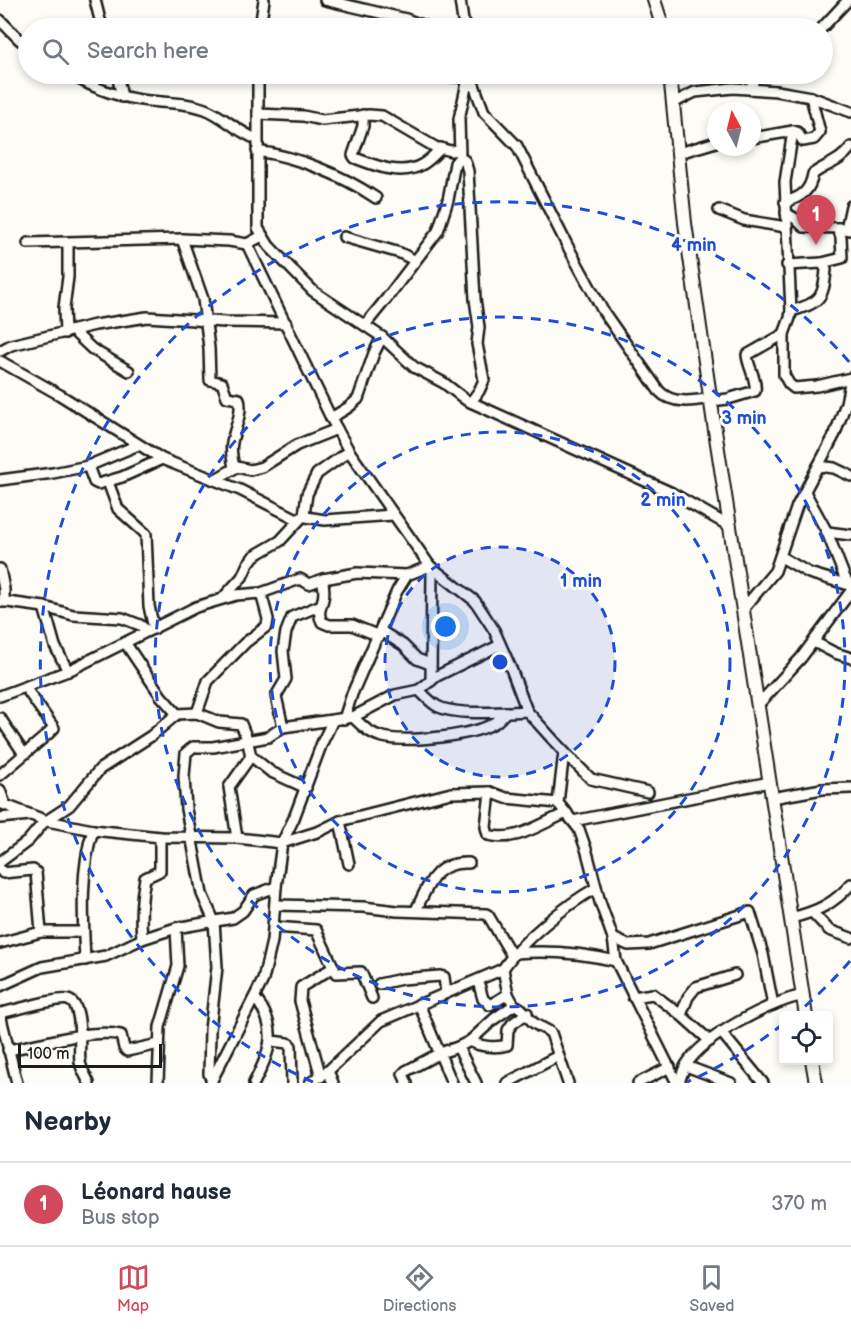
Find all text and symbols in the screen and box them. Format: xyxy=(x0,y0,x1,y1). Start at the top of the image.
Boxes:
search box xyxy=(18,18,833,84)
icon: search xyxy=(39,35,72,68)
text: Search here xyxy=(87,38,209,65)
north arrow xyxy=(707,102,761,156)
pin: 1 xyxy=(796,196,836,245)
text: 4 min xyxy=(671,235,717,256)
text: 3 min xyxy=(721,408,767,429)
text: 2 min xyxy=(640,490,686,511)
text: 1 min xyxy=(560,571,602,592)
your location xyxy=(431,612,460,641)
centre of rings xyxy=(490,652,510,672)
map controls xyxy=(779,1011,833,1065)
button: locate xyxy=(779,1011,833,1065)
scale bar xyxy=(18,1041,162,1068)
text: 100 m xyxy=(27,1045,70,1064)
text: Nearby xyxy=(24,1107,111,1138)
text: Léonard hause xyxy=(81,1179,231,1206)
text: 1 xyxy=(39,1192,48,1216)
text: 370 m xyxy=(771,1192,827,1216)
text: Bus stop xyxy=(81,1206,160,1230)
tab: Map xyxy=(117,1261,150,1316)
tab: Directions xyxy=(383,1261,456,1316)
tab: Saved xyxy=(689,1261,734,1316)

